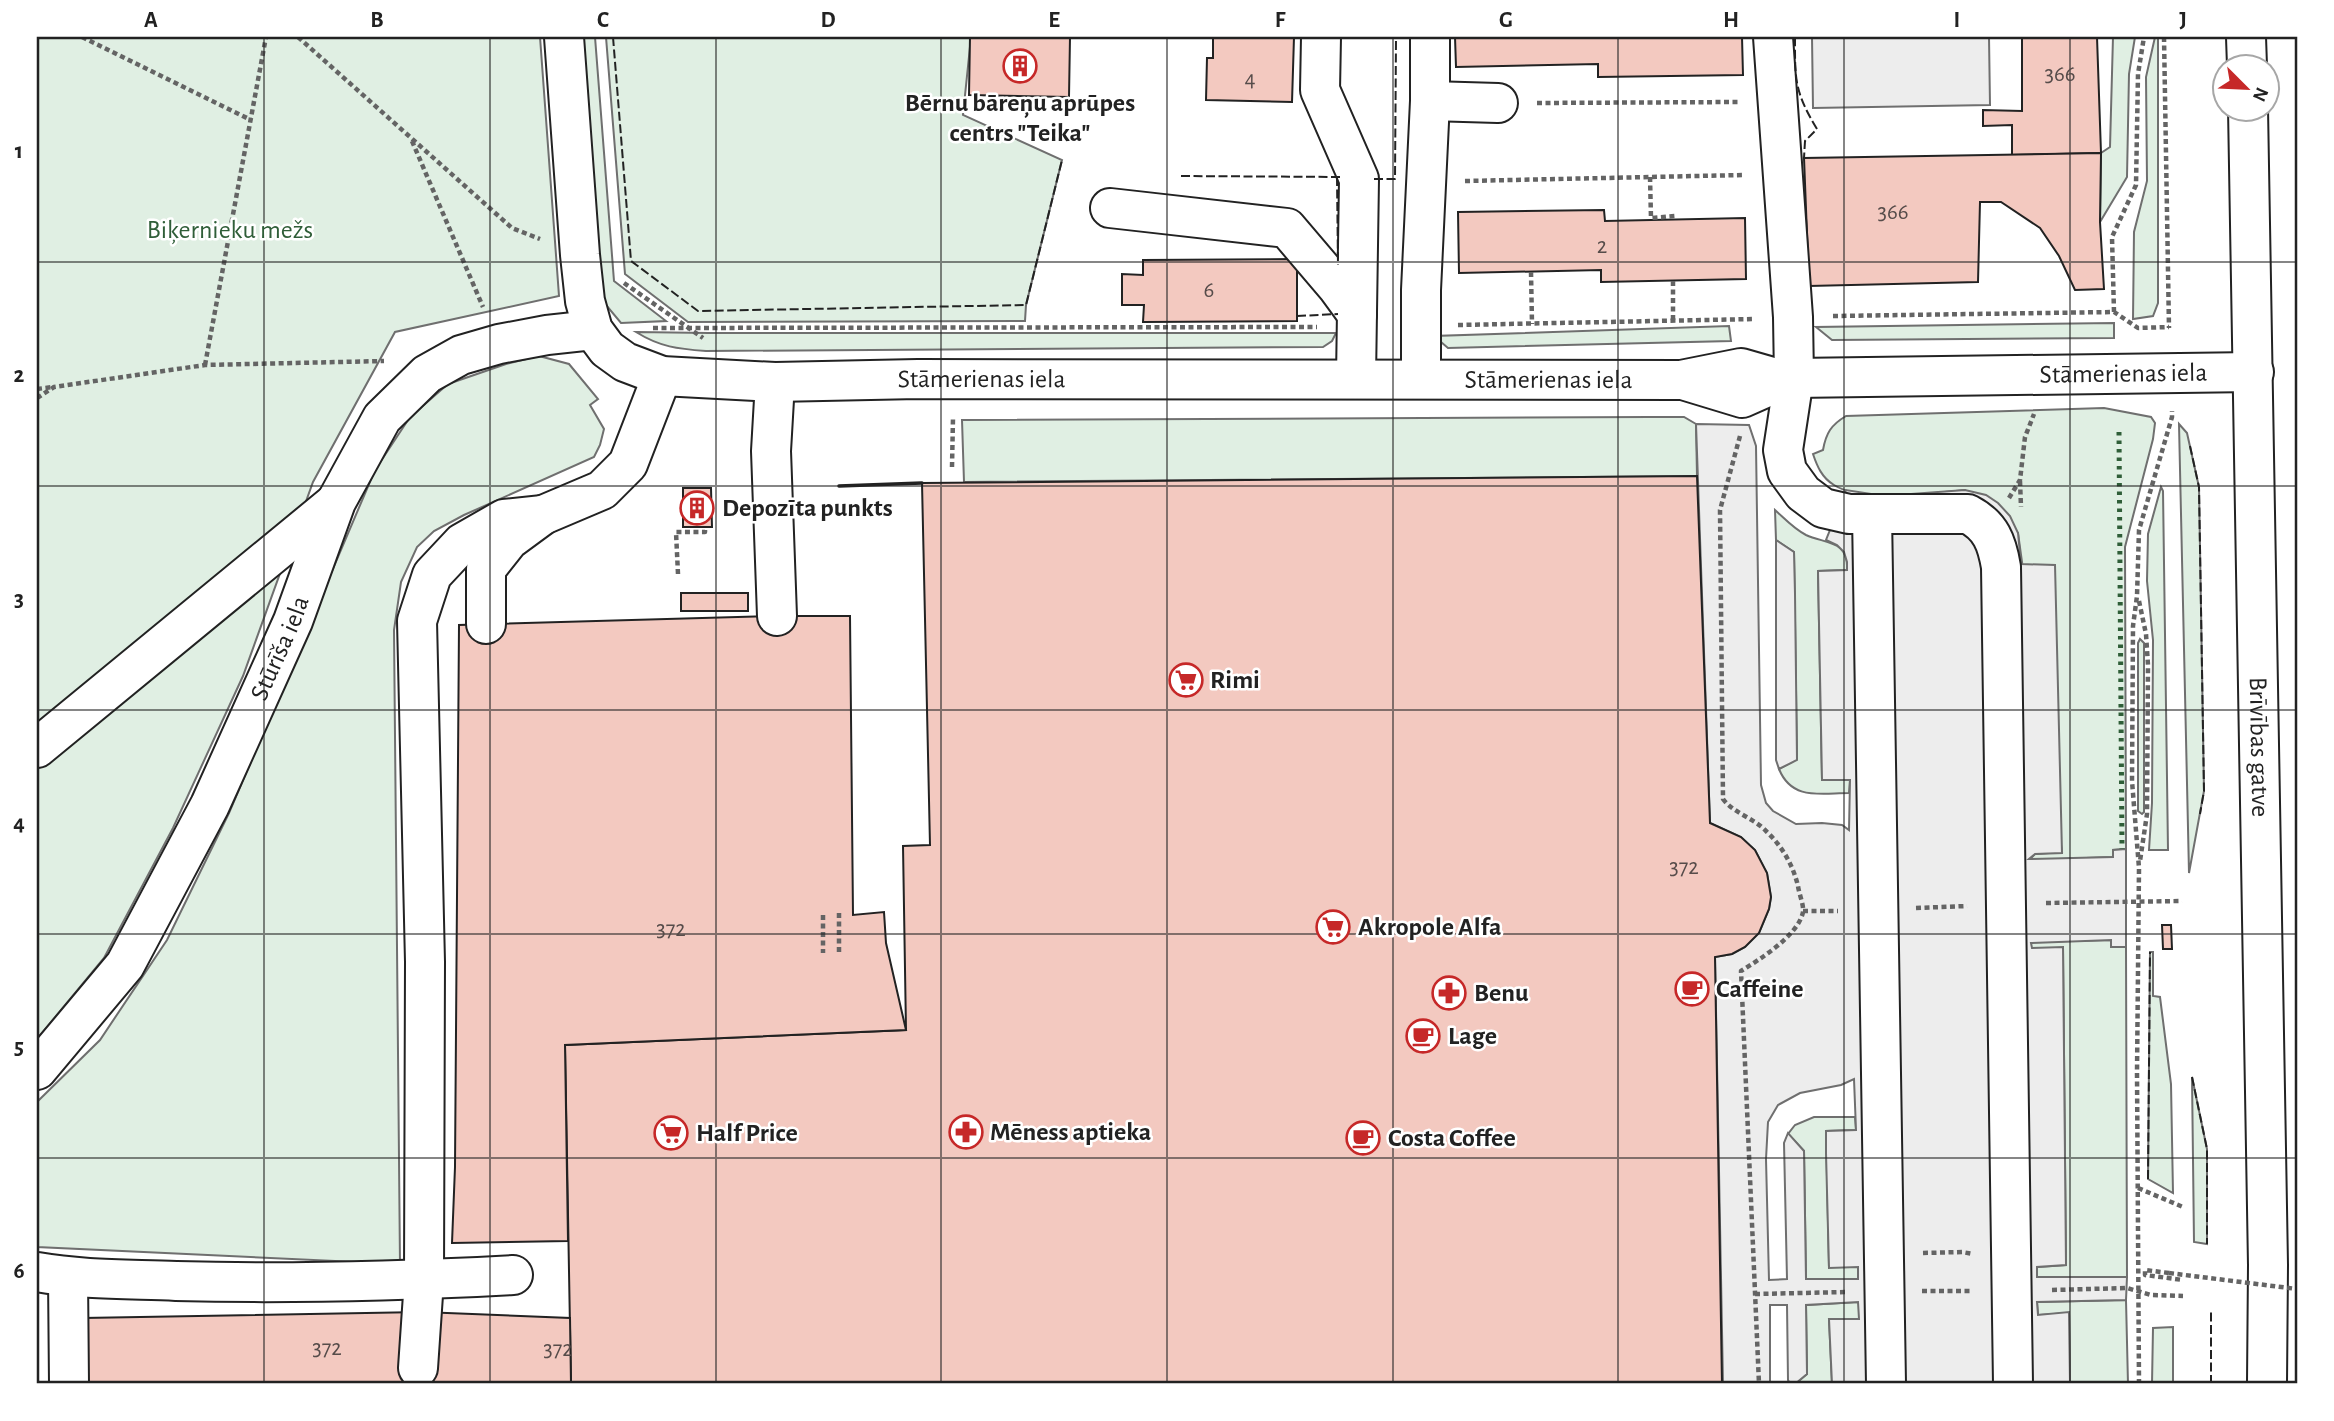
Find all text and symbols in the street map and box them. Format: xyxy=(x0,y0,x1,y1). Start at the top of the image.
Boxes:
text: A xyxy=(144,9,158,32)
text: B xyxy=(370,9,384,32)
text: C xyxy=(597,9,609,32)
text: D xyxy=(820,9,836,32)
text: E xyxy=(1048,9,1060,32)
text: F xyxy=(1275,9,1286,32)
text: G xyxy=(1499,9,1513,32)
text: H xyxy=(1723,9,1739,32)
text: I xyxy=(1954,9,1960,32)
text: J xyxy=(2179,9,2187,32)
building icon: Bērnu bāreņu aprūpes centrs "Teika" xyxy=(1001,47,1039,85)
north arrow xyxy=(2212,52,2282,122)
house number: 366 xyxy=(2044,63,2076,86)
house number: 4 xyxy=(1244,68,1256,91)
text: N xyxy=(2249,84,2272,104)
place label: Bērnu bāreņu aprūpes centrs "Teika" xyxy=(905,90,1135,146)
text: 1 xyxy=(15,140,23,163)
house number: 366 xyxy=(1877,201,1909,224)
park label: Biķernieku mežs xyxy=(147,217,313,245)
house number: 2 xyxy=(1597,235,1607,258)
house number: 6 xyxy=(1204,279,1214,302)
street label: Stāmerienas iela xyxy=(2039,360,2208,388)
text: 2 xyxy=(14,364,25,387)
street label: Stāmerienas iela xyxy=(897,366,1066,392)
street label: Stāmerienas iela xyxy=(1465,367,1633,393)
building icon: Depozīta punkts xyxy=(678,489,716,527)
place label: Depozīta punkts xyxy=(722,495,893,521)
text: 3 xyxy=(14,588,24,611)
street label: Stūrīša iela xyxy=(246,593,314,704)
supermarket icon: Rimi xyxy=(1167,661,1205,699)
place label: Rimi xyxy=(1210,667,1260,693)
street label: Brīvības gatve xyxy=(2245,677,2273,817)
text: 4 xyxy=(13,812,25,835)
house number: 372 xyxy=(1669,856,1699,879)
supermarket icon: Akropole Alfa xyxy=(1314,908,1352,946)
place label: Akropole Alfa xyxy=(1358,914,1502,940)
house number: 372 xyxy=(656,918,686,941)
cafe icon: Caffeine xyxy=(1673,970,1711,1008)
pharmacy icon: Benu xyxy=(1430,974,1468,1012)
place label: Caffeine xyxy=(1716,976,1803,1002)
place label: Benu xyxy=(1474,980,1529,1006)
cafe icon: Lage xyxy=(1404,1017,1442,1055)
place label: Lage xyxy=(1448,1023,1497,1049)
text: 5 xyxy=(14,1036,24,1059)
pharmacy icon: Mēness aptieka xyxy=(947,1113,985,1151)
supermarket icon: Half Price xyxy=(652,1114,690,1152)
place label: Mēness aptieka xyxy=(990,1119,1151,1145)
cafe icon: Costa Coffee xyxy=(1344,1119,1382,1157)
place label: Half Price xyxy=(696,1120,798,1146)
place label: Costa Coffee xyxy=(1388,1125,1516,1151)
text: 6 xyxy=(13,1260,25,1283)
house number: 372 xyxy=(312,1337,342,1360)
house number: 372 xyxy=(543,1338,573,1361)

